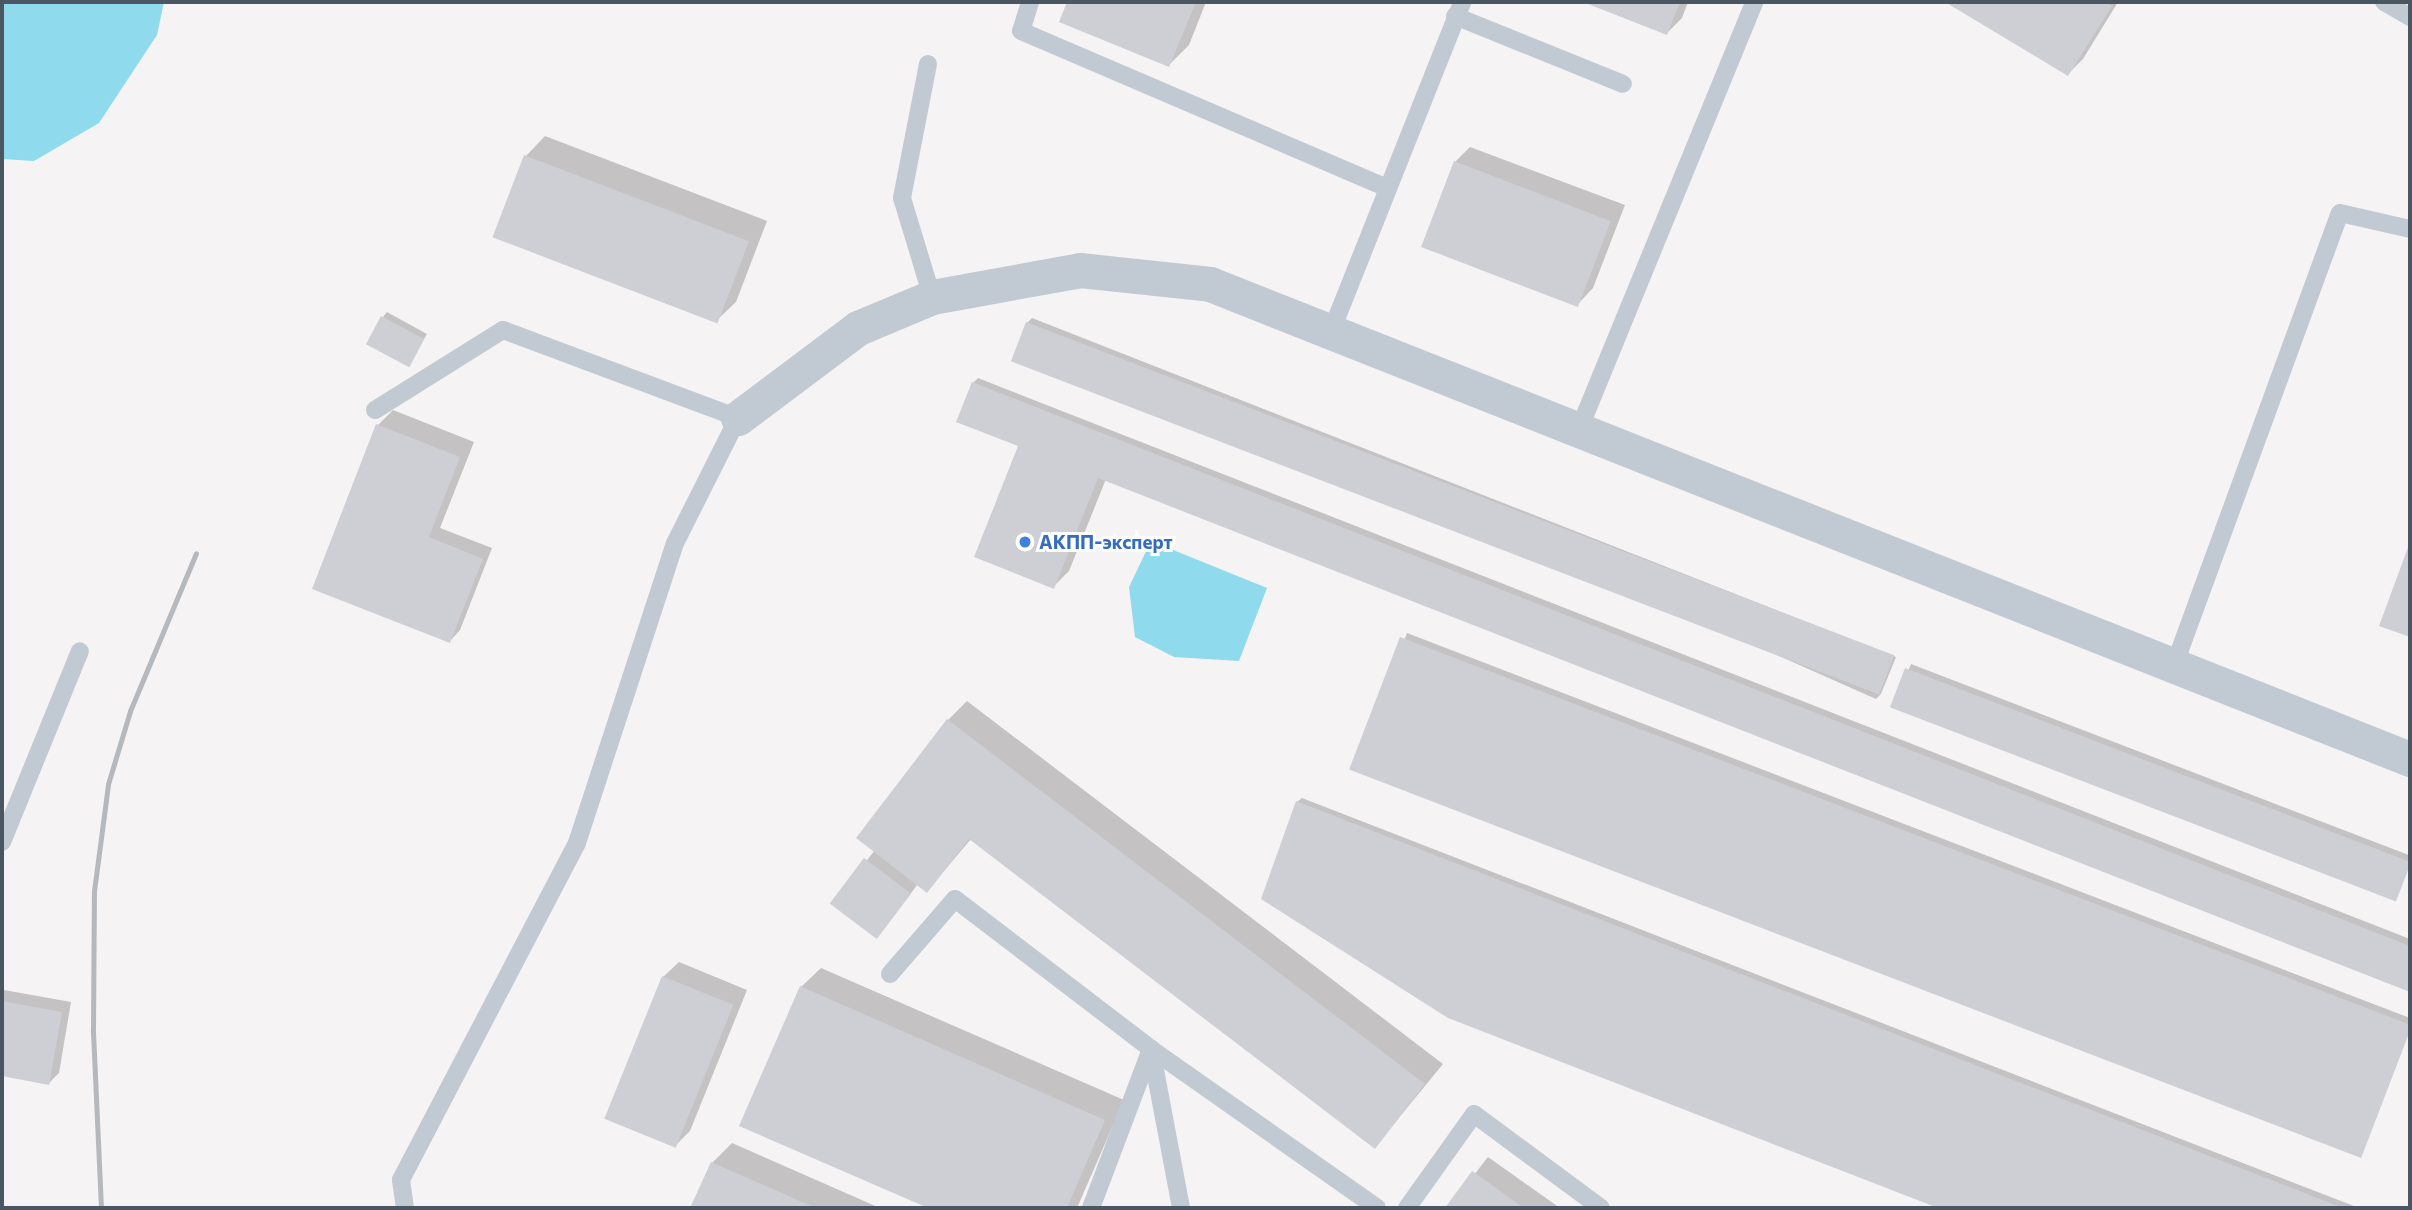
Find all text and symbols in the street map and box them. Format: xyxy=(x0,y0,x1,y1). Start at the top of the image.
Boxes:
place label: АКПП-эксперт xyxy=(1039,531,1173,553)
marker: АКПП-эксперт xyxy=(1017,534,1033,550)

